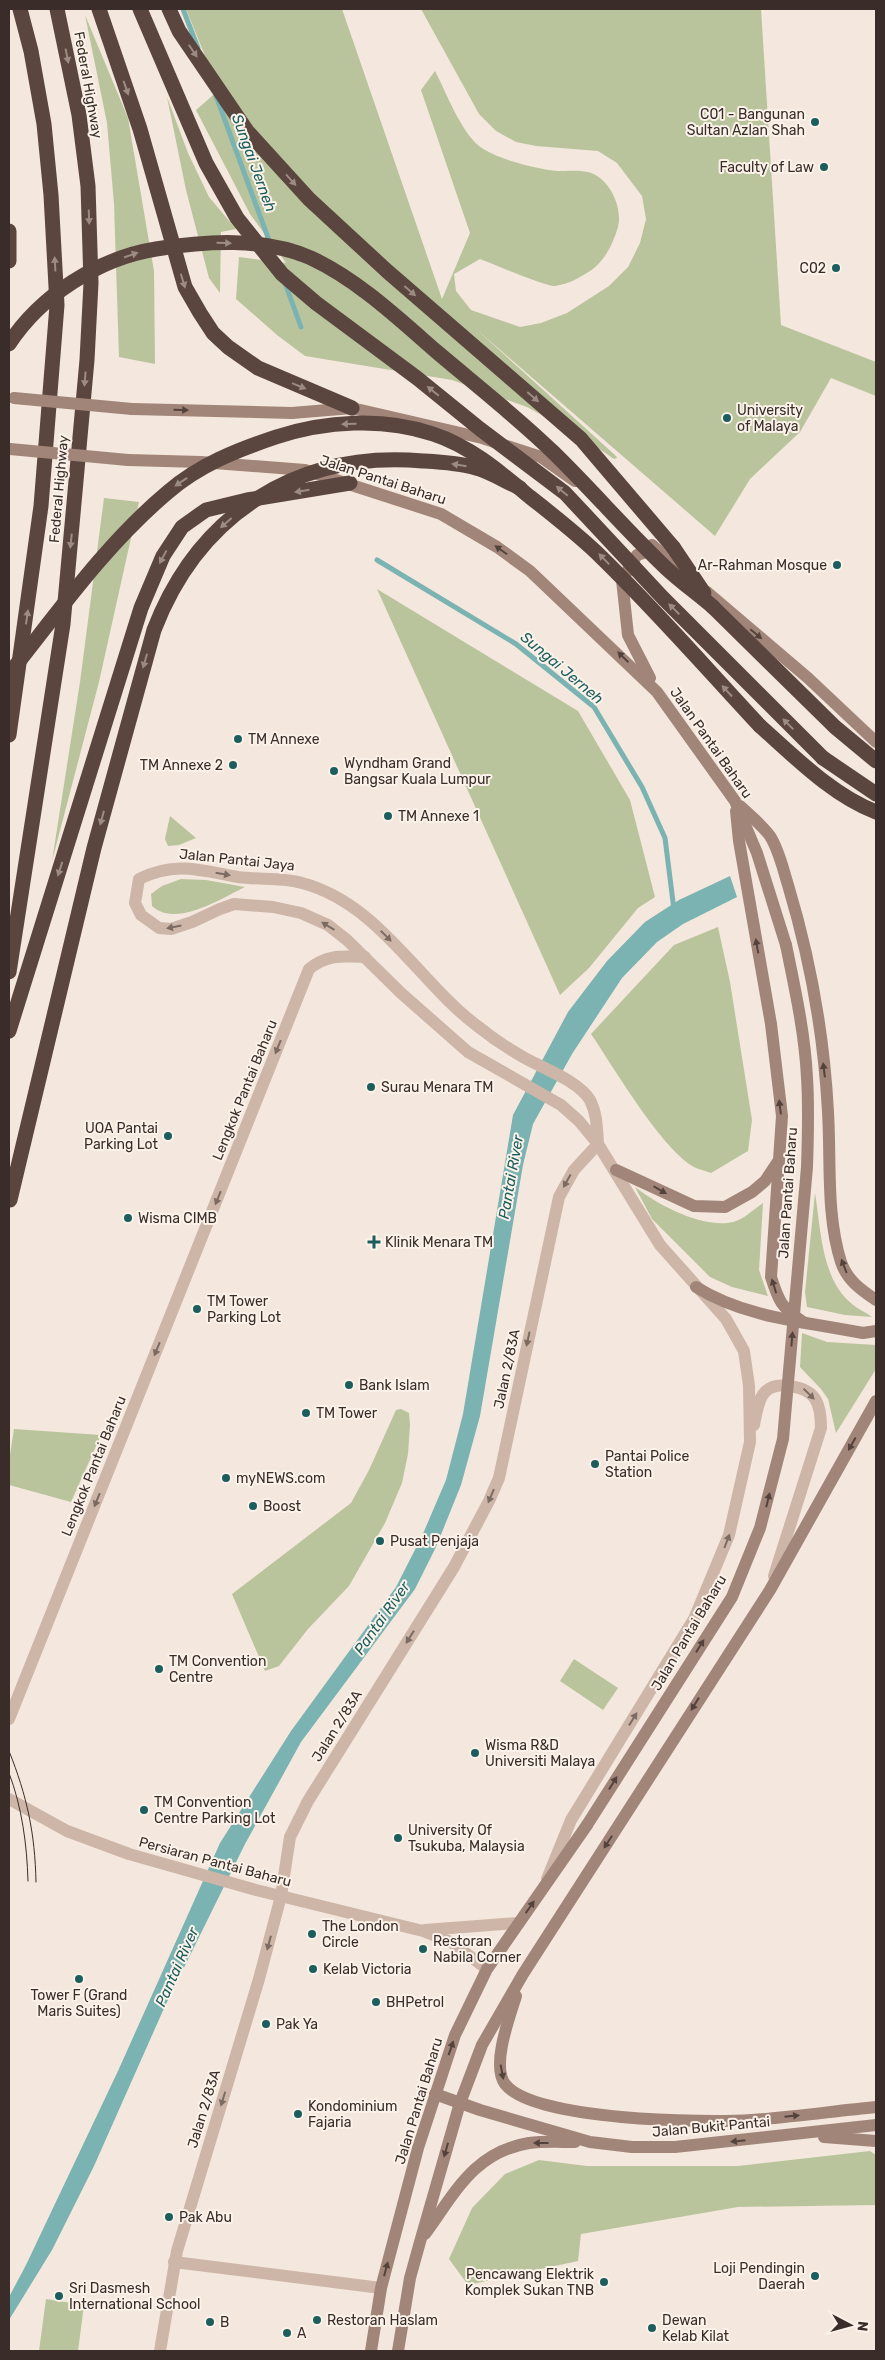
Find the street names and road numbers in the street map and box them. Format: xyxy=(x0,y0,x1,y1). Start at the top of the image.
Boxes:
street label: Federal Highway xyxy=(70,30,106,140)
street label: Federal Highway xyxy=(46,434,72,544)
street label: Jalan Pantai Baharu xyxy=(318,452,448,508)
street label: Jalan Pantai Baharu xyxy=(666,684,756,802)
street label: Jalan Pantai Jaya xyxy=(178,845,296,875)
street label: Lengkok Pantai Baharu xyxy=(209,1017,281,1163)
street label: Jalan Pantai Baharu xyxy=(775,1127,801,1259)
street label: Jalan 2/83A xyxy=(490,1327,524,1410)
street label: Lengkok Pantai Baharu xyxy=(58,1393,130,1539)
street label: Jalan Pantai Baharu xyxy=(648,1572,730,1694)
street label: Jalan 2/83A xyxy=(308,1687,366,1765)
street label: Persiaran Pantai Baharu xyxy=(137,1833,293,1891)
street label: Jalan Pantai Baharu xyxy=(392,2036,446,2166)
street label: Jalan 2/83A xyxy=(184,2067,224,2150)
street label: Jalan Bukit Pantai xyxy=(651,2113,771,2141)

